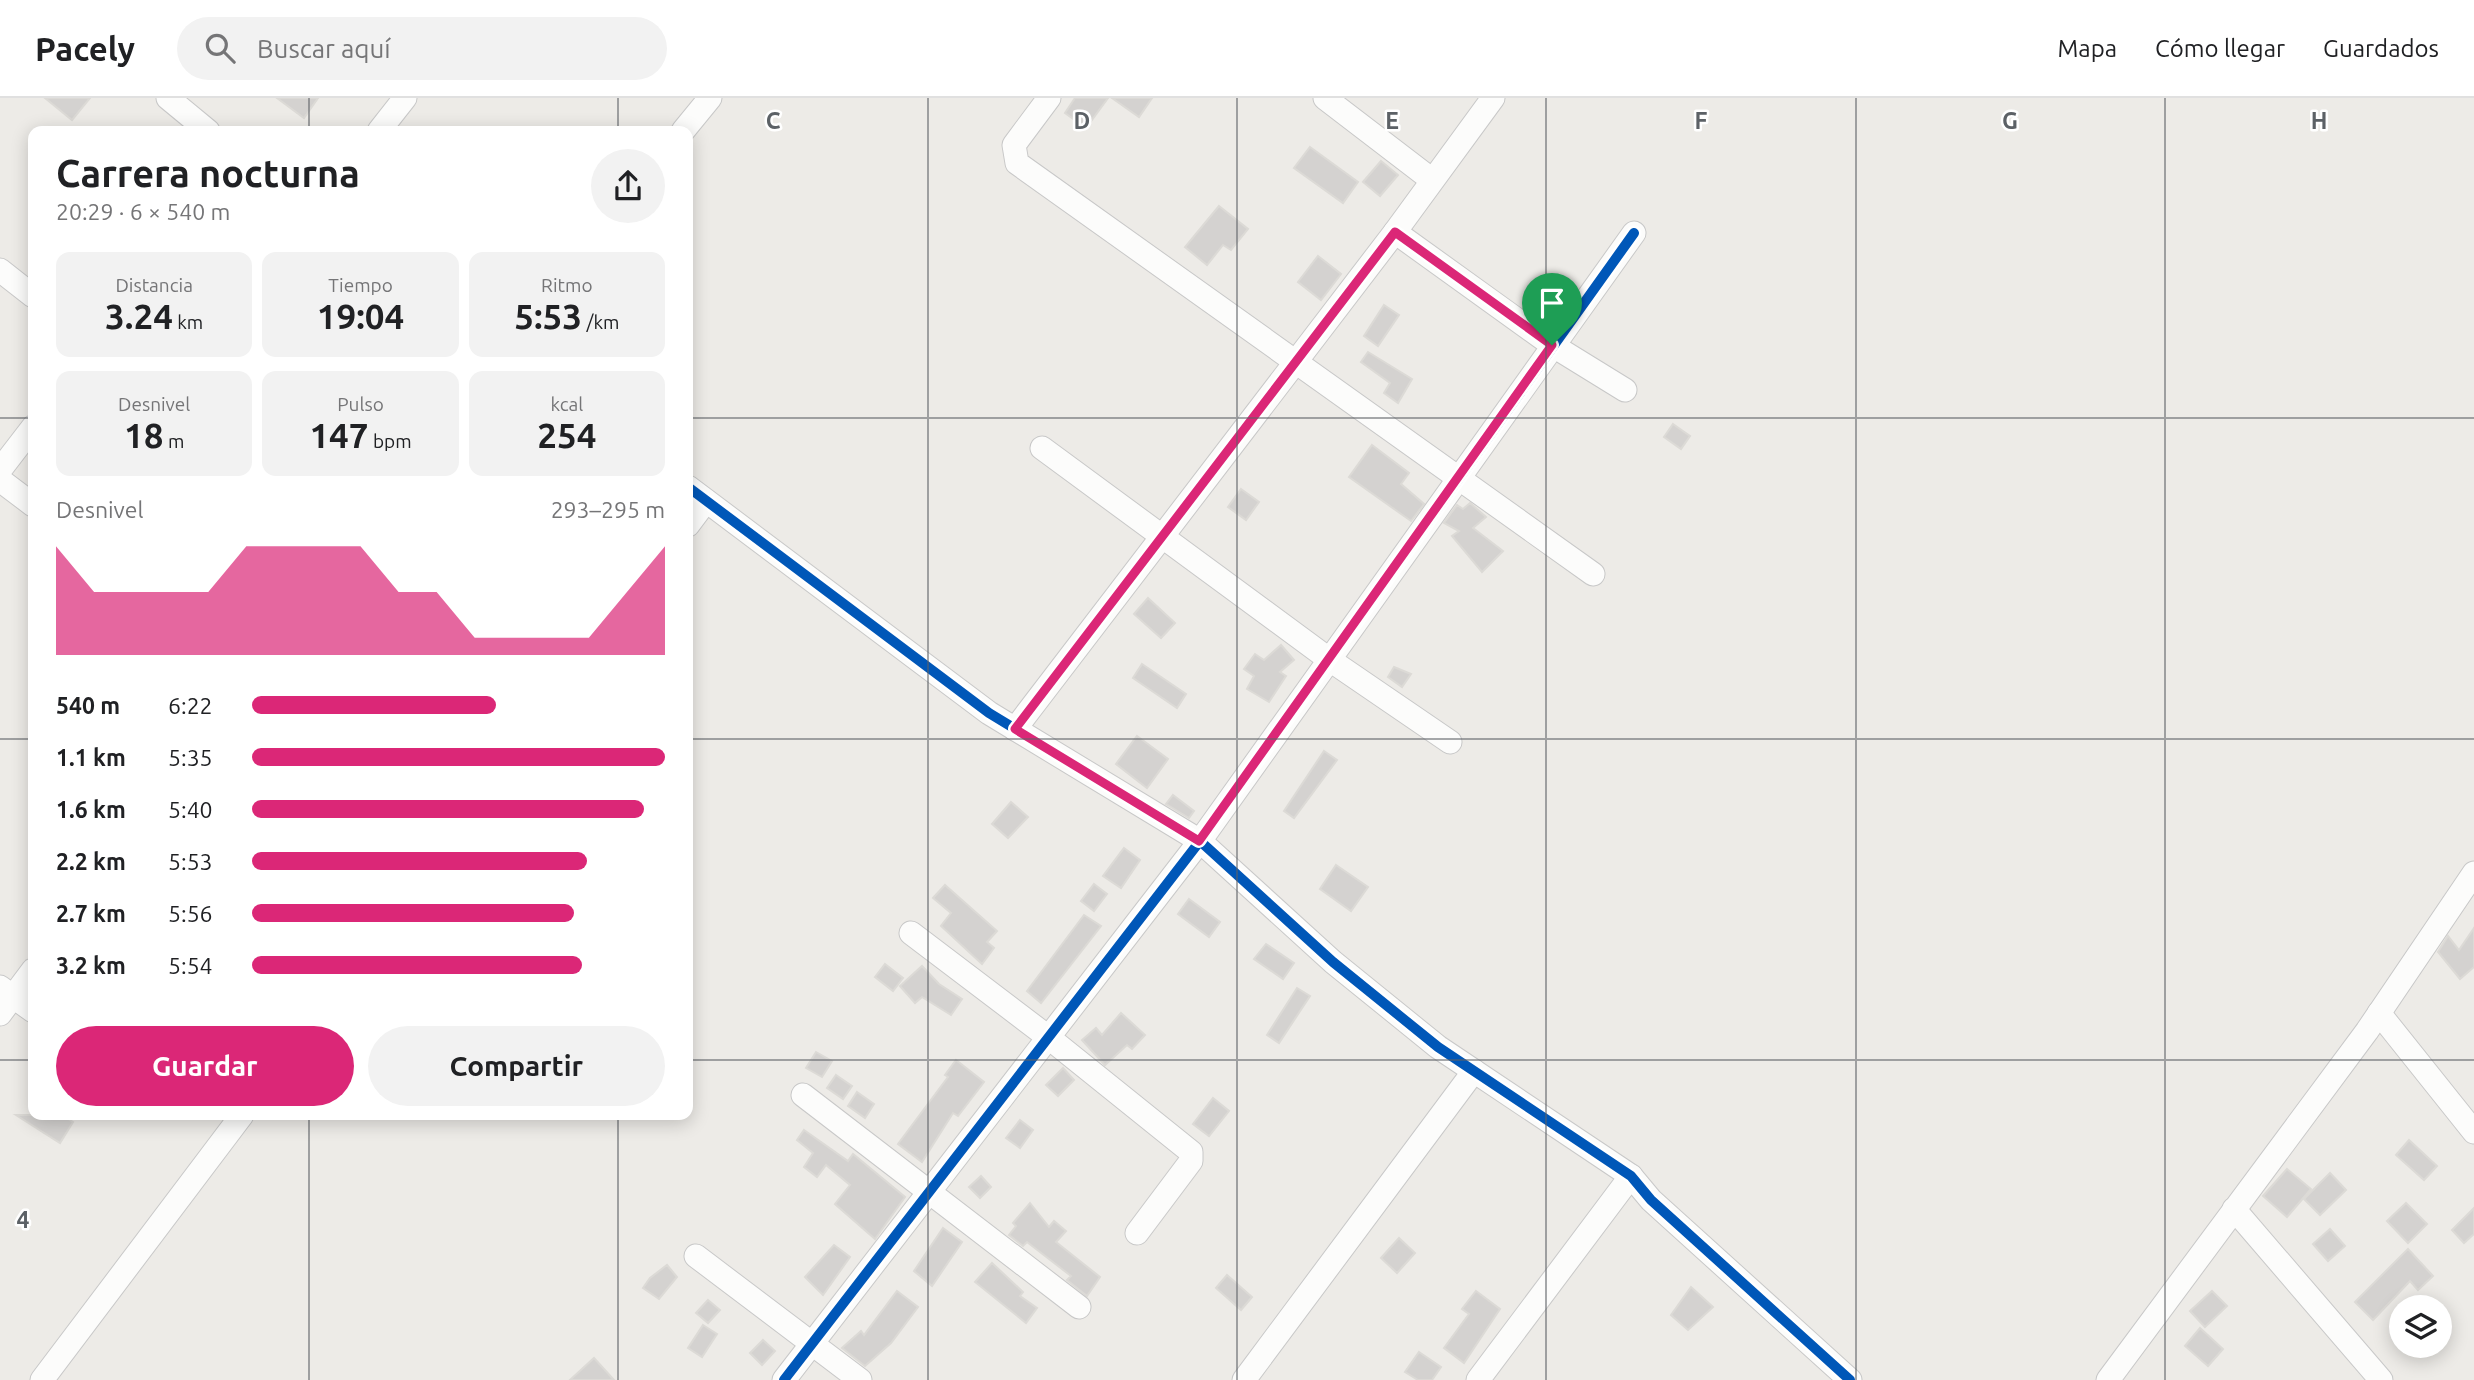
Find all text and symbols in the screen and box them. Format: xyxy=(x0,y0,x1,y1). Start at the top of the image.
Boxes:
search box xyxy=(177,17,667,80)
icon: search xyxy=(201,29,239,67)
text: Pacely xyxy=(35,30,135,67)
text: Buscar aquí xyxy=(257,34,391,63)
text: Mapa xyxy=(2057,35,2117,62)
text: Cómo llegar xyxy=(2155,35,2285,62)
text: Guardados xyxy=(2323,35,2439,62)
text: C xyxy=(766,108,781,133)
text: D xyxy=(1074,108,1090,133)
text: E xyxy=(1385,108,1399,133)
text: F xyxy=(1695,108,1708,133)
text: G xyxy=(2002,108,2018,133)
text: H xyxy=(2311,108,2327,133)
button: share xyxy=(591,149,665,223)
text: Carrera nocturna xyxy=(56,152,360,194)
text: 20:29 · 6 × 540 m xyxy=(56,199,230,224)
pin xyxy=(1522,273,1582,345)
text: Distancia xyxy=(115,274,193,296)
text: Tiempo xyxy=(328,274,393,296)
text: Ritmo xyxy=(541,274,593,296)
icon: arrive xyxy=(1533,284,1571,322)
text: 3.24 xyxy=(105,296,173,336)
text: 19:04 xyxy=(317,296,404,336)
text: 5:53 xyxy=(514,296,582,336)
text: km xyxy=(173,311,203,333)
text: /km xyxy=(582,311,619,333)
text: Desnivel xyxy=(118,393,190,415)
text: Pulso xyxy=(337,393,384,415)
text: kcal xyxy=(550,393,583,415)
text: 18 xyxy=(124,415,164,455)
text: 147 xyxy=(309,415,369,455)
text: 254 xyxy=(537,415,596,455)
text: m xyxy=(164,430,184,452)
text: bpm xyxy=(369,430,412,452)
text: Desnivel xyxy=(56,497,144,522)
text: 293–295 m xyxy=(551,497,665,522)
text: 540 m xyxy=(56,693,120,718)
text: 6:22 xyxy=(168,693,213,718)
text: 1.1 km xyxy=(56,745,126,770)
text: 5:35 xyxy=(168,745,213,770)
text: 1.6 km xyxy=(56,797,126,822)
text: 5:40 xyxy=(168,797,213,822)
text: 2.2 km xyxy=(56,849,126,874)
text: 5:53 xyxy=(168,849,213,874)
text: 2.7 km xyxy=(56,901,126,926)
text: 5:56 xyxy=(168,901,213,926)
text: 3.2 km xyxy=(56,953,126,978)
text: 5:54 xyxy=(168,953,213,978)
button: Guardar xyxy=(56,1026,354,1106)
button: Compartir xyxy=(368,1026,665,1106)
text: 4 xyxy=(17,1207,30,1232)
map controls xyxy=(2389,1295,2452,1358)
button: layers xyxy=(2389,1295,2452,1358)

